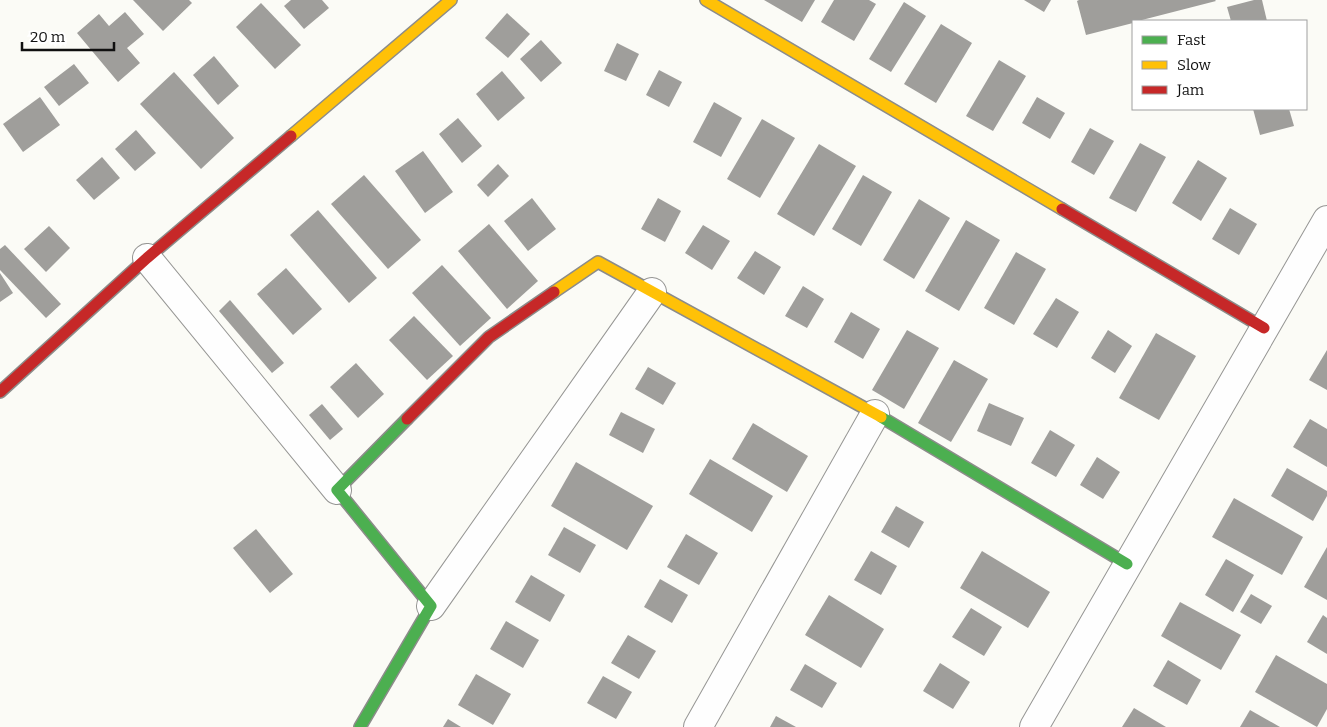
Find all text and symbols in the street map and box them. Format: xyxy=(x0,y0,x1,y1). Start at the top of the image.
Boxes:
scale bar xyxy=(22,20,115,52)
legend xyxy=(1132,20,1307,110)
text: 20 m xyxy=(30,28,66,46)
text: Fast xyxy=(1177,31,1206,49)
text: Slow xyxy=(1177,56,1212,74)
text: Jam xyxy=(1176,81,1205,99)

